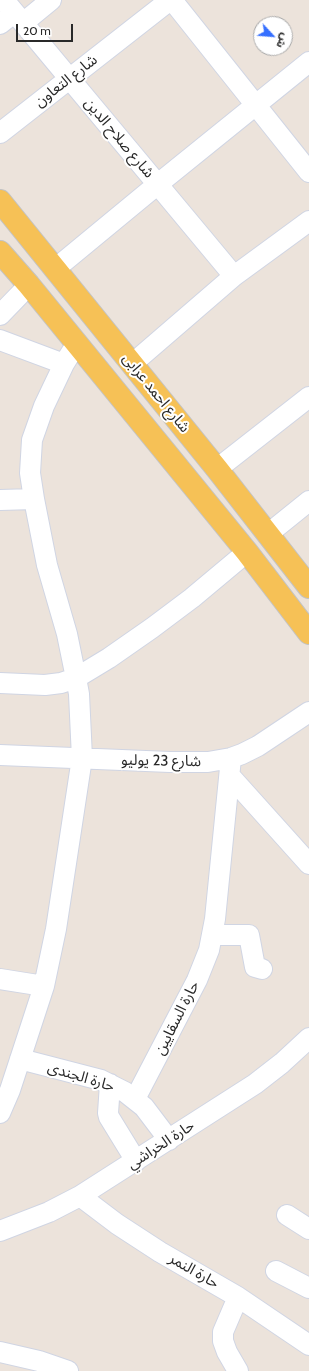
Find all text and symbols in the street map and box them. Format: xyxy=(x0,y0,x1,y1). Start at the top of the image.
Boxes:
scale bar xyxy=(18,16,75,42)
north arrow xyxy=(253,16,293,56)
text: 20 m xyxy=(23,23,51,38)
text: ش xyxy=(273,31,292,51)
street label: شارع التعاون xyxy=(31,51,101,111)
street label: شارع صلاح الدين xyxy=(80,94,158,182)
street label: شارع احمد عرابى xyxy=(119,350,193,436)
street label: شارع 23 يوليو xyxy=(121,751,201,771)
street label: حارة السقايين xyxy=(151,978,203,1058)
street label: حارة الجندى xyxy=(45,1058,117,1096)
street label: حارة الخراشي xyxy=(124,1117,198,1173)
street label: حارة النمر xyxy=(166,1250,222,1292)

